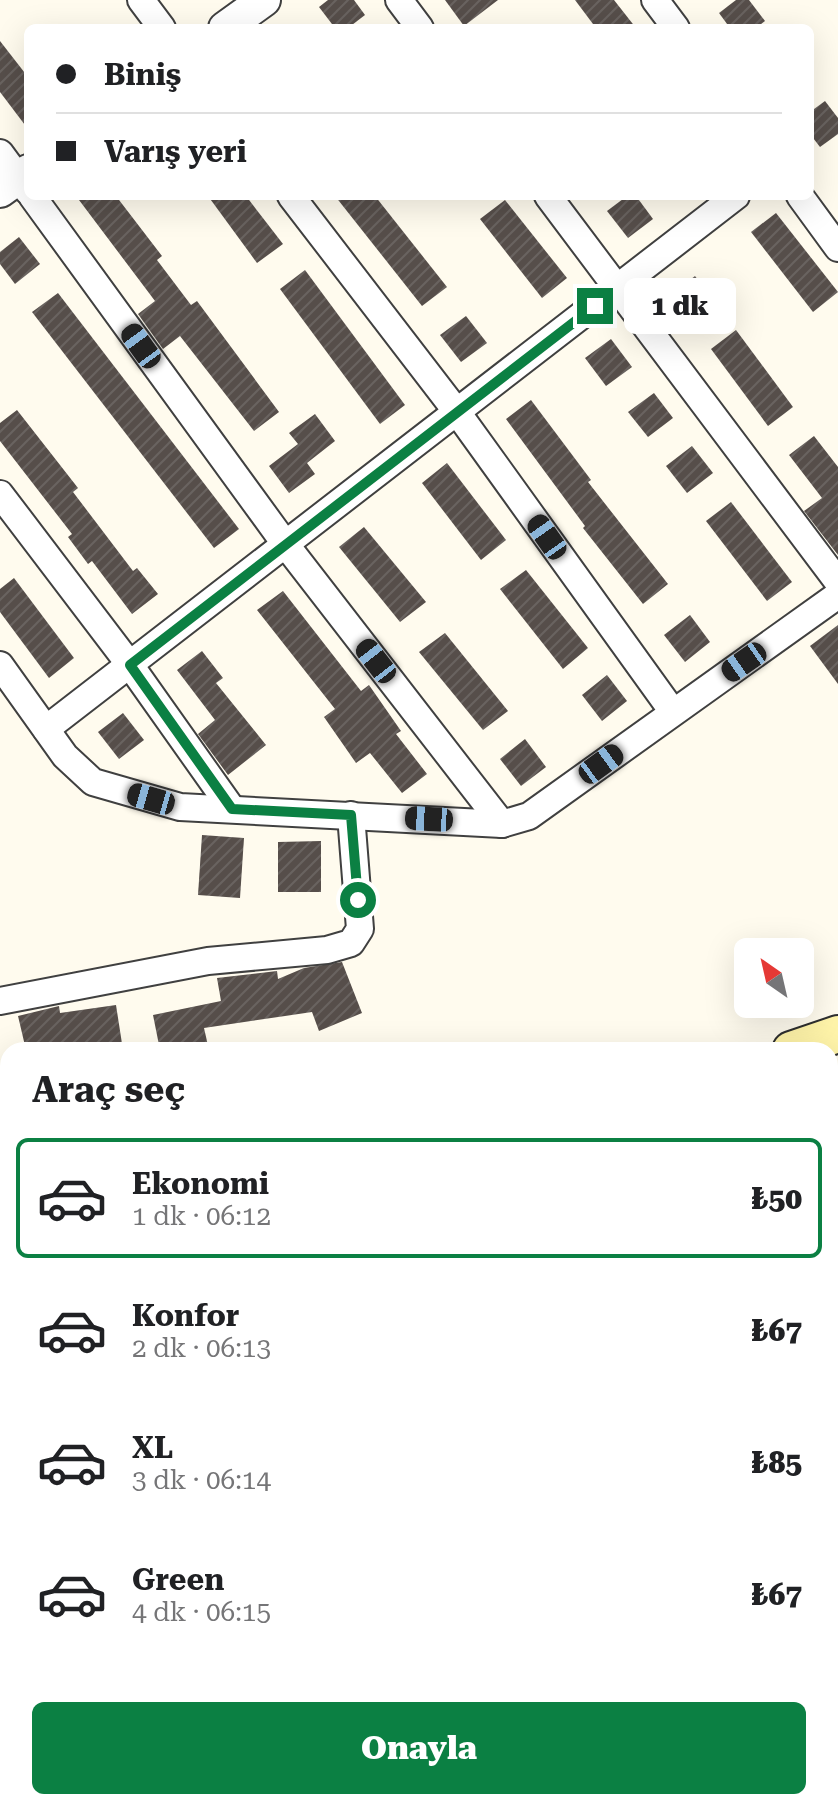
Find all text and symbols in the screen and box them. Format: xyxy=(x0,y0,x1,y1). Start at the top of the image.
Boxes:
text: Biniş xyxy=(104,57,181,92)
text: Varış yeri xyxy=(104,134,247,169)
callout: 1 dk xyxy=(623,278,735,334)
route end xyxy=(577,288,613,324)
text: 1 dk xyxy=(651,291,709,321)
car xyxy=(117,320,165,372)
car xyxy=(523,510,571,564)
car xyxy=(352,635,400,687)
car xyxy=(717,638,771,686)
car xyxy=(575,740,627,788)
car xyxy=(125,781,177,817)
car xyxy=(404,806,454,832)
route start xyxy=(340,882,376,918)
north arrow xyxy=(734,938,814,1018)
map controls xyxy=(734,938,814,1018)
text: Araç seç xyxy=(32,1069,185,1111)
icon: car xyxy=(36,1162,108,1234)
text: Ekonomi xyxy=(132,1166,269,1201)
text: ₺50 xyxy=(752,1181,802,1216)
text: 1 dk · 06:12 xyxy=(132,1201,271,1231)
icon: car xyxy=(36,1294,108,1366)
text: Konfor xyxy=(132,1298,240,1333)
text: ₺67 xyxy=(752,1313,802,1348)
text: 2 dk · 06:13 xyxy=(132,1333,271,1363)
icon: car xyxy=(36,1426,108,1498)
text: XL xyxy=(132,1430,173,1465)
text: ₺85 xyxy=(752,1445,802,1480)
text: 3 dk · 06:14 xyxy=(132,1465,271,1495)
icon: car xyxy=(36,1558,108,1630)
text: Green xyxy=(132,1562,224,1597)
text: ₺67 xyxy=(752,1577,802,1612)
text: 4 dk · 06:15 xyxy=(132,1597,271,1627)
button: Onayla xyxy=(32,1702,806,1794)

